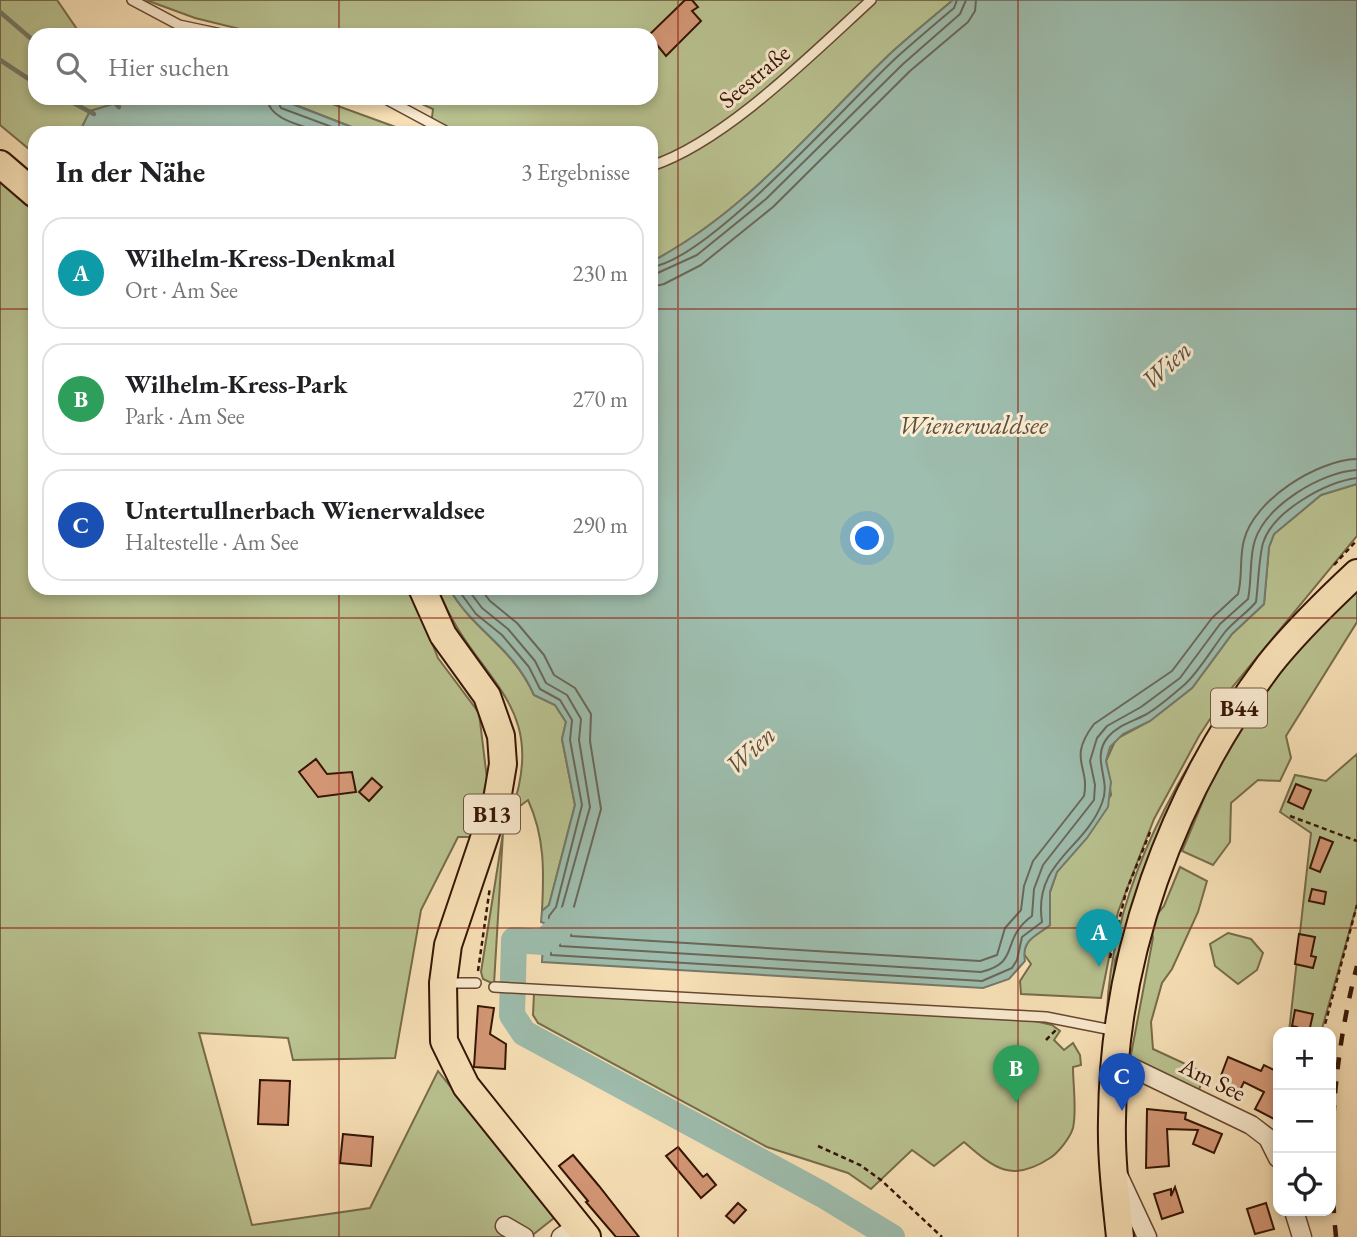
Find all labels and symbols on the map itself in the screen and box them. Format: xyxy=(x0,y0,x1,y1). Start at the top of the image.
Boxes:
street label: Seestraße xyxy=(712,37,796,115)
water label: Wien xyxy=(1134,333,1198,397)
water label: Wienerwaldsee xyxy=(898,408,1049,442)
your location xyxy=(850,521,884,555)
road number: B44 xyxy=(1211,688,1267,728)
water label: Wien xyxy=(718,718,782,782)
road number: B13 xyxy=(464,794,520,834)
pin: A xyxy=(1076,909,1122,967)
pin: B xyxy=(993,1045,1039,1103)
street label: Am See xyxy=(1174,1049,1251,1108)
pin: C xyxy=(1099,1053,1145,1111)

